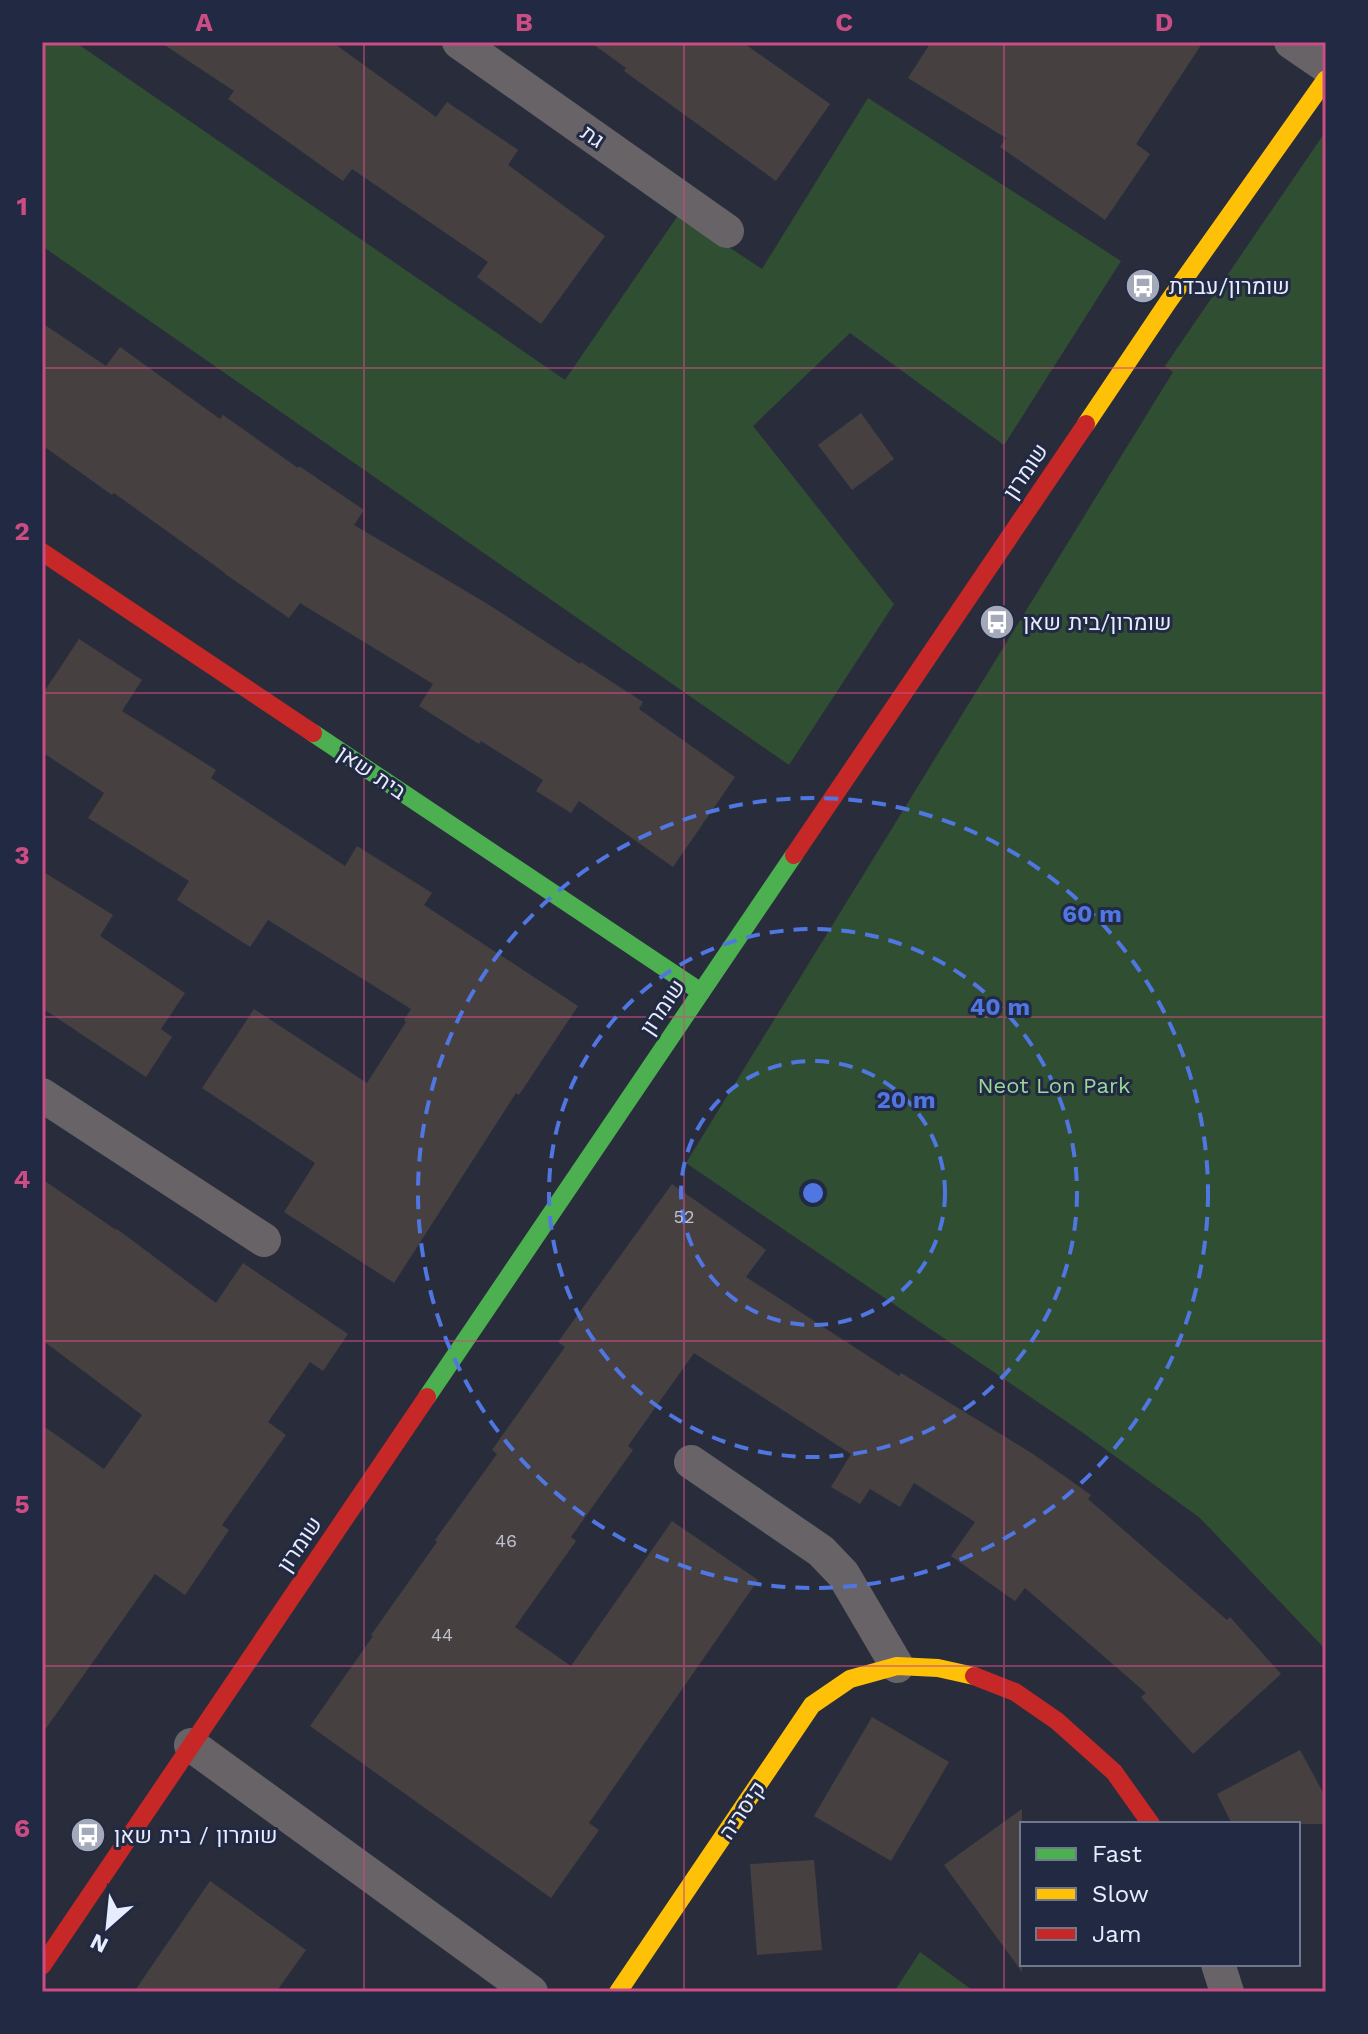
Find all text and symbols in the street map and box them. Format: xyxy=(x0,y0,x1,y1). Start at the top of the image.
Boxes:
text: A xyxy=(195,7,213,37)
text: B xyxy=(515,7,533,37)
text: C xyxy=(835,7,853,37)
text: D xyxy=(1155,7,1173,37)
street label: גת xyxy=(576,120,609,153)
text: 1 xyxy=(16,191,28,221)
bus stop icon: שומרון/עבדת xyxy=(1124,267,1162,305)
place label: שומרון/עבדת xyxy=(1169,274,1290,299)
street label: שומרון xyxy=(998,439,1053,504)
text: 2 xyxy=(14,516,30,546)
bus stop icon: שומרון/בית שאן xyxy=(978,603,1016,641)
place label: שומרון/בית שאן xyxy=(1023,610,1172,635)
street label: בית שאן xyxy=(333,740,411,805)
text: 3 xyxy=(14,840,30,870)
text: 60 m xyxy=(1062,900,1122,928)
street label: שומרון xyxy=(635,975,690,1040)
text: 40 m xyxy=(970,993,1030,1021)
park label: Neot Lon Park xyxy=(978,1073,1130,1098)
text: 20 m xyxy=(876,1086,936,1114)
text: 4 xyxy=(14,1164,31,1194)
centre of rings xyxy=(799,1179,827,1207)
house number: 52 xyxy=(674,1206,694,1227)
text: 5 xyxy=(14,1489,30,1519)
street label: שומרון xyxy=(272,1512,327,1577)
house number: 46 xyxy=(495,1530,517,1551)
house number: 44 xyxy=(431,1624,453,1645)
street label: קיסריה xyxy=(714,1776,771,1844)
text: 6 xyxy=(14,1813,30,1843)
bus stop icon: שומרון / בית שאן xyxy=(69,1816,107,1854)
legend xyxy=(1020,1822,1300,1966)
place label: שומרון / בית שאן xyxy=(114,1823,278,1848)
text: Fast xyxy=(1092,1840,1142,1868)
text: Slow xyxy=(1092,1880,1149,1908)
north arrow xyxy=(68,1886,148,1966)
text: Jam xyxy=(1092,1920,1142,1948)
text: N xyxy=(86,1929,112,1958)

